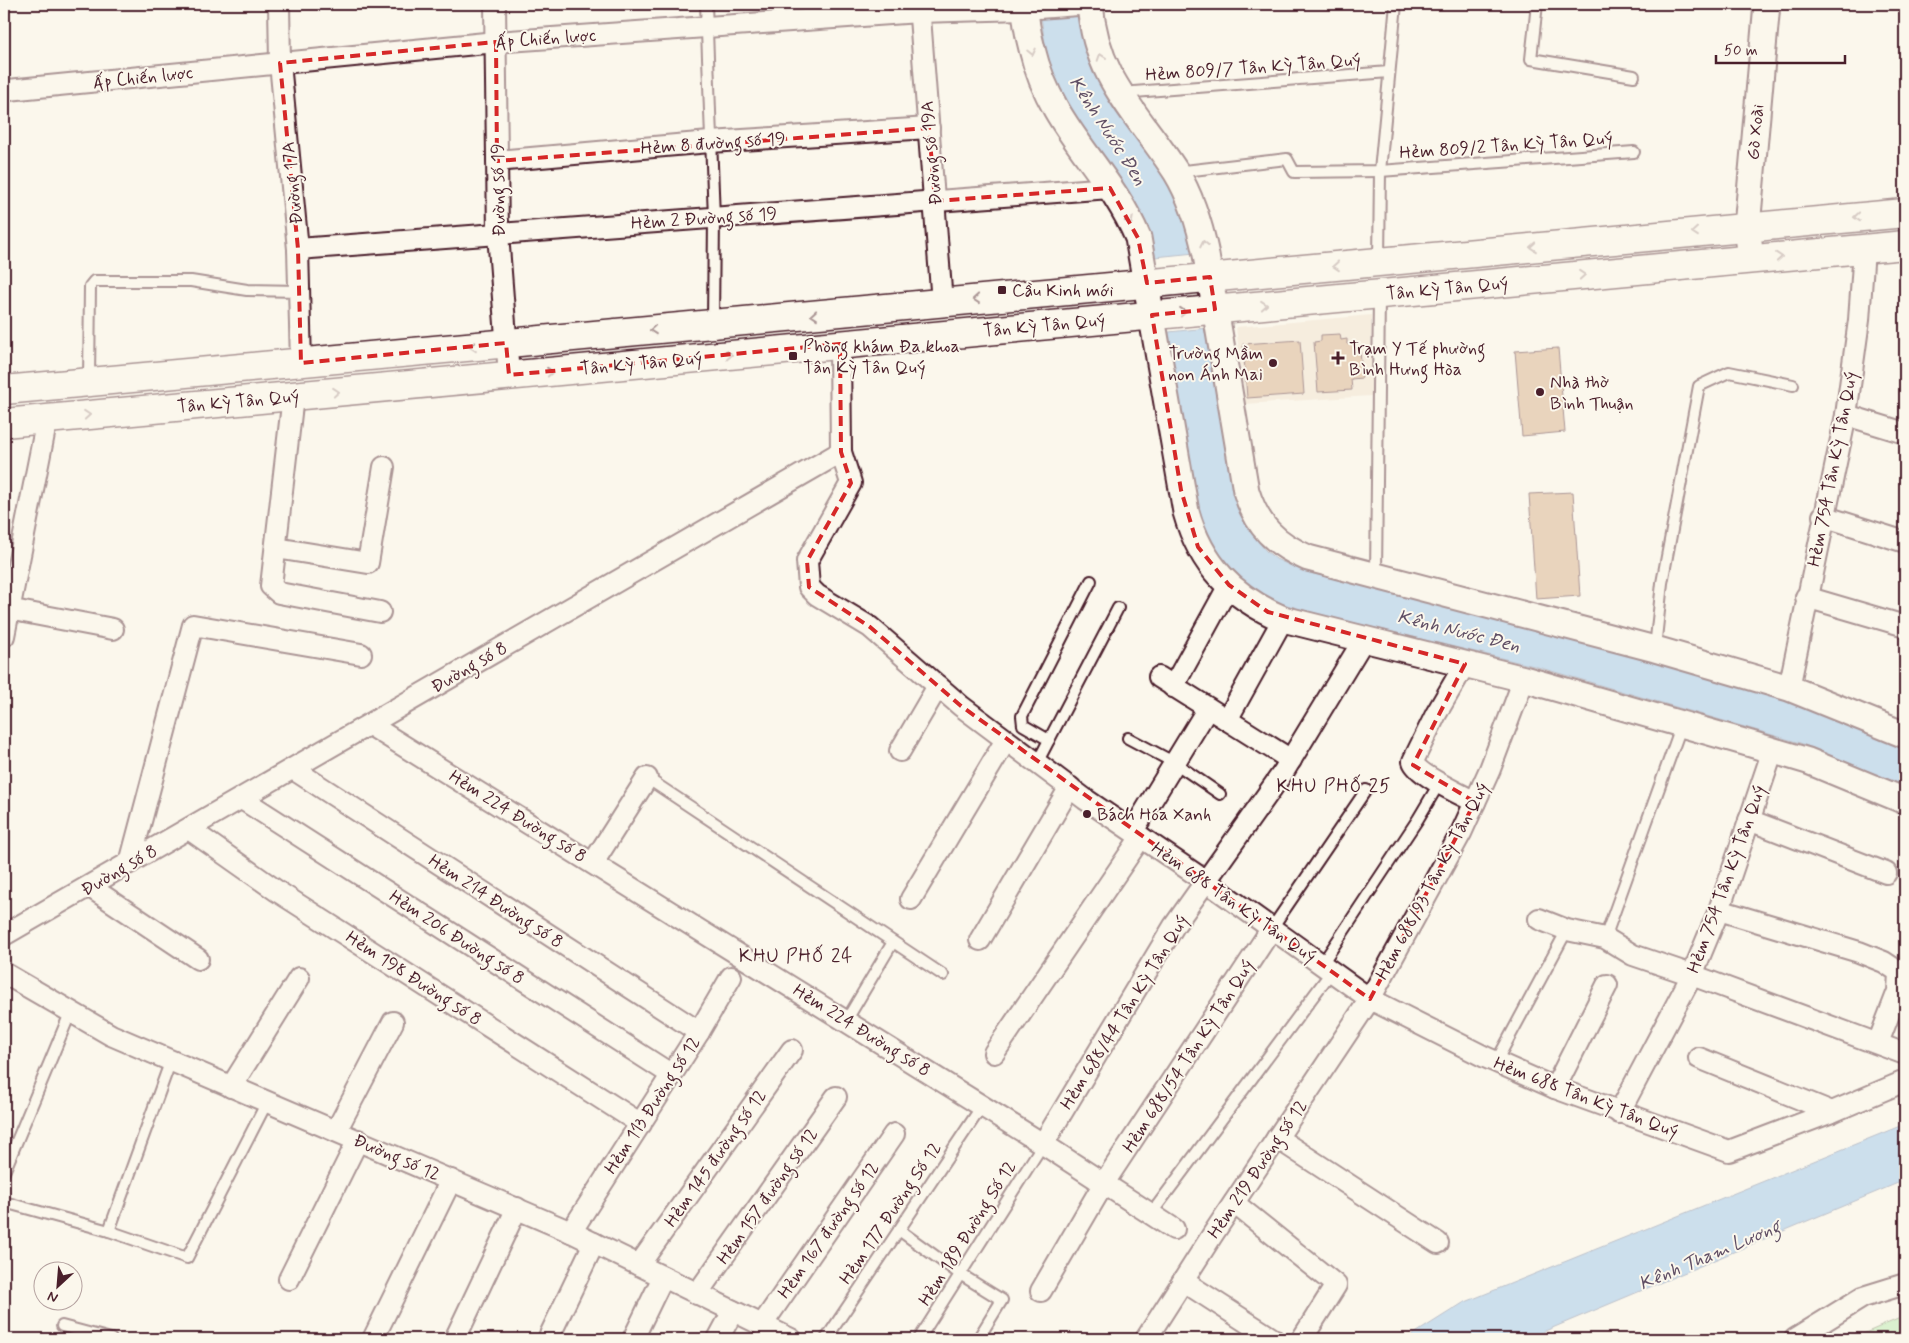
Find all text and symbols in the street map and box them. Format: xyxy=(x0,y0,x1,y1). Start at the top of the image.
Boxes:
street label: Ấp Chiến lược xyxy=(495,24,597,54)
scale bar xyxy=(1716,32,1845,64)
text: 50 m xyxy=(1724,41,1758,61)
one-way arrow xyxy=(1026,47,1037,56)
street label: Hẻm 809/7 Tân Kỳ Tân Quý xyxy=(1145,49,1362,87)
one-way arrow xyxy=(1097,54,1107,62)
street label: Ấp Chiến lược xyxy=(92,61,194,95)
water label: Kênh Nước Đen xyxy=(1063,71,1152,190)
street label: Đường số 19A xyxy=(915,99,951,206)
street label: Gò Xoài xyxy=(1742,103,1770,161)
street label: Hẻm 8 đường số 19 xyxy=(640,127,786,163)
street label: Hẻm 809/2 Tân Kỳ Tân Quý xyxy=(1399,127,1613,165)
street label: Đường 17A xyxy=(277,140,311,226)
street label: Đường số 19 xyxy=(486,143,514,237)
street label: Hẻm 2 Đường số 19 xyxy=(630,202,778,238)
one-way arrow xyxy=(1852,211,1860,222)
one-way arrow xyxy=(1124,216,1134,225)
one-way arrow xyxy=(1691,226,1699,237)
one-way arrow xyxy=(1199,240,1210,248)
one-way arrow xyxy=(1529,242,1537,253)
one-way arrow xyxy=(1775,252,1783,263)
one-way arrow xyxy=(1332,260,1340,271)
one-way arrow xyxy=(1579,270,1587,281)
street label: Tân Kỳ Tân Quý xyxy=(1385,272,1509,306)
place label: Cầu Kinh mới xyxy=(1012,279,1113,303)
marker: Cầu Kinh mới xyxy=(996,284,1008,296)
one-way arrow xyxy=(972,294,980,305)
one-way arrow xyxy=(1260,300,1268,311)
one-way arrow xyxy=(1180,307,1188,318)
one-way arrow xyxy=(810,309,818,320)
street label: Tân Kỳ Tân Quý xyxy=(982,309,1106,343)
one-way arrow xyxy=(648,324,656,335)
place label: Phòng khám Đa khoa Tân Kỳ Tân Quý xyxy=(803,335,960,380)
place label: Trạm Y Tế phường Bình Hưng Hòa xyxy=(1349,337,1486,384)
one-way arrow xyxy=(469,341,477,352)
place label: Trường Mầm non Ánh Mai xyxy=(1168,342,1263,387)
street label: Tân Kỳ Tân Quý xyxy=(579,347,703,381)
one-way arrow xyxy=(726,350,734,361)
marker: Phòng khám Đa khoa Tân Kỳ Tân Quý xyxy=(787,350,799,362)
marker: Trạm Y Tế phường Bình Hưng Hòa xyxy=(1331,351,1345,365)
marker: Trường Mầm non Ánh Mai xyxy=(1267,357,1279,369)
one-way arrow xyxy=(546,366,554,377)
street label: Hẻm 754 Tân Kỳ Tân Quý xyxy=(1802,370,1864,569)
place label: Nhà thờ Bình Thuận xyxy=(1550,371,1634,416)
street label: Tân Kỳ Tân Quý xyxy=(176,385,300,419)
marker: Nhà thờ Bình Thuận xyxy=(1534,386,1546,398)
one-way arrow xyxy=(332,387,340,398)
one-way arrow xyxy=(83,410,91,421)
water label: Kênh Nước Đen xyxy=(1395,604,1523,659)
street label: Đường số 8 xyxy=(427,636,513,701)
street label: Hẻm 224 Đường số 8 xyxy=(443,765,591,871)
district label: KHU PHỐ 25 xyxy=(1277,774,1391,799)
street label: Hẻm 688/93 Tân Kỳ Tân Quý xyxy=(1371,779,1495,984)
street label: Hẻm 754 Tân Kỳ Tân Quý xyxy=(1682,782,1772,977)
place label: Bách Hóa Xanh xyxy=(1097,803,1211,827)
marker: Bách Hóa Xanh xyxy=(1081,808,1093,820)
street label: Hẻm 688 Tân Kỳ Tân Quý xyxy=(1146,837,1321,969)
street label: Đường số 8 xyxy=(77,839,163,904)
street label: Hẻm 214 Đường số 8 xyxy=(422,849,568,956)
street label: Hẻm 206 Đường số 8 xyxy=(383,885,529,992)
street label: Hẻm 688/44 Tân Kỳ Tân Quý xyxy=(1055,911,1195,1114)
street label: Hẻm 198 Đường số 8 xyxy=(340,926,486,1034)
district label: KHU PHỐ 24 xyxy=(739,944,853,969)
street label: Hẻm 688/54 Tân Kỳ Tân Quý xyxy=(1117,955,1260,1158)
street label: Hẻm 224 Đường số 8 xyxy=(787,979,935,1085)
street label: Hẻm 113 Đường số 12 xyxy=(599,1032,708,1180)
street label: Hẻm 688 Tân Kỳ Tân Quý xyxy=(1490,1052,1681,1144)
street label: Hẻm 145 đường số 12 xyxy=(659,1085,774,1233)
street label: Hẻm 219 Đường số 12 xyxy=(1202,1095,1315,1245)
street label: Hẻm 157 đường số 12 xyxy=(712,1124,826,1271)
street label: Đường số 12 xyxy=(349,1129,444,1189)
street label: Hẻm 177 Đường Số 12 xyxy=(834,1138,949,1291)
street label: Hẻm 189 Đường Số 12 xyxy=(913,1156,1024,1312)
street label: Hẻm 167 đường số 12 xyxy=(773,1157,887,1305)
water label: Kênh Tham Lương xyxy=(1635,1213,1787,1298)
north arrow xyxy=(32,1260,82,1310)
text: N xyxy=(45,1287,61,1307)

